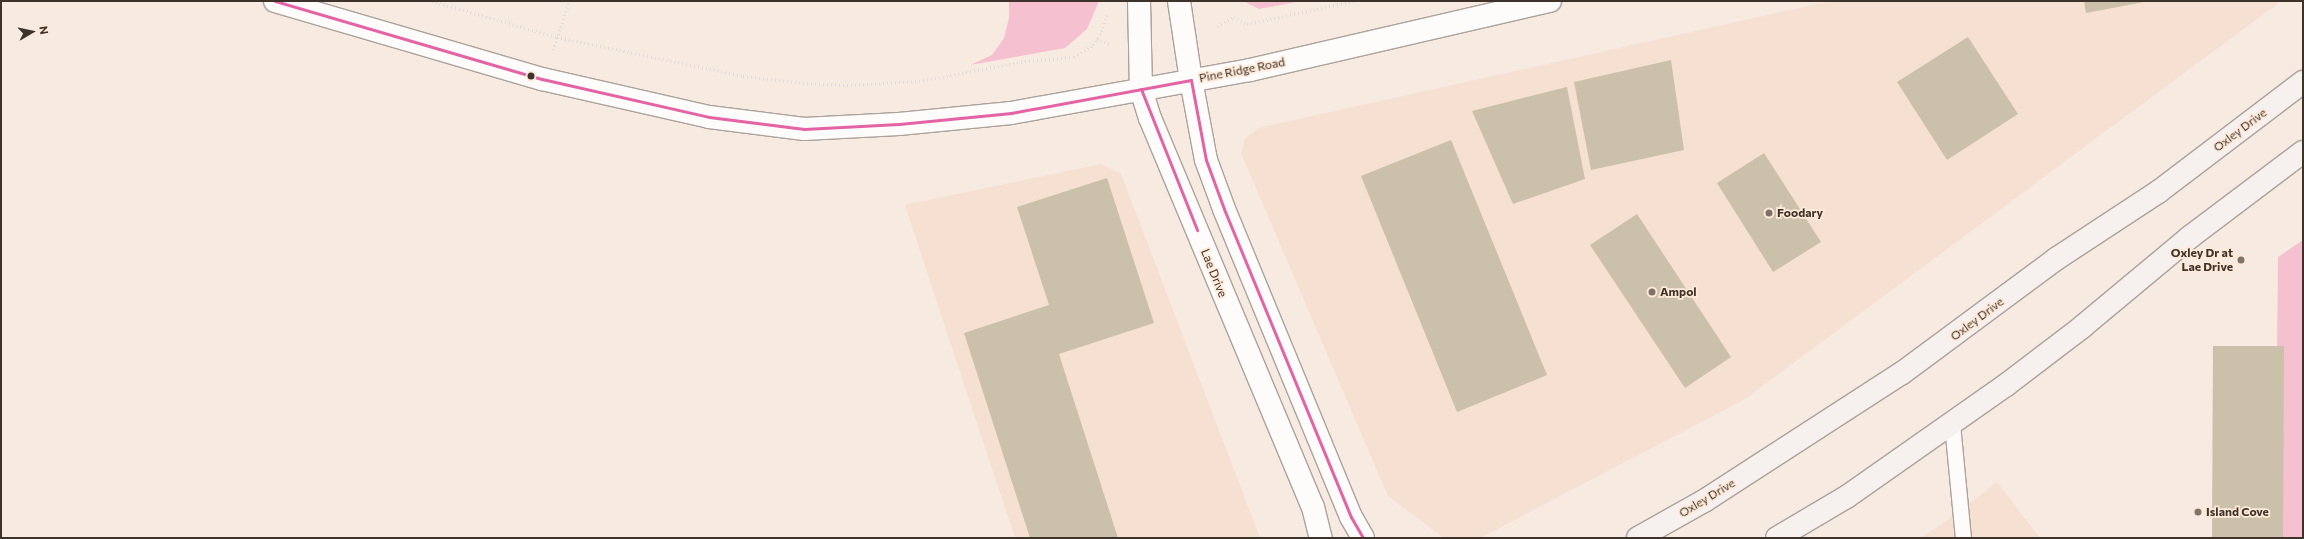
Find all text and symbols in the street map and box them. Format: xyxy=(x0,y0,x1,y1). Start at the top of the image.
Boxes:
north arrow xyxy=(12,12,52,52)
text: N xyxy=(37,25,51,35)
street label: Pine Ridge Road xyxy=(1198,55,1286,85)
unlabelled marker xyxy=(526,71,536,81)
street label: Oxley Drive xyxy=(2211,105,2269,155)
place label: Foodary xyxy=(1777,206,1823,220)
marker: Foodary xyxy=(1764,208,1774,218)
place label: Oxley Dr at Lae Drive xyxy=(2171,246,2233,274)
street label: Lae Drive xyxy=(1198,247,1230,299)
marker: Oxley Dr at Lae Drive xyxy=(2236,255,2246,265)
place label: Ampol xyxy=(1660,285,1697,299)
marker: Ampol xyxy=(1647,287,1657,297)
street label: Oxley Drive xyxy=(1948,294,2006,344)
street label: Oxley Drive xyxy=(1676,476,1738,520)
place label: Island Cove xyxy=(2206,505,2269,519)
marker: Island Cove xyxy=(2193,507,2203,517)

